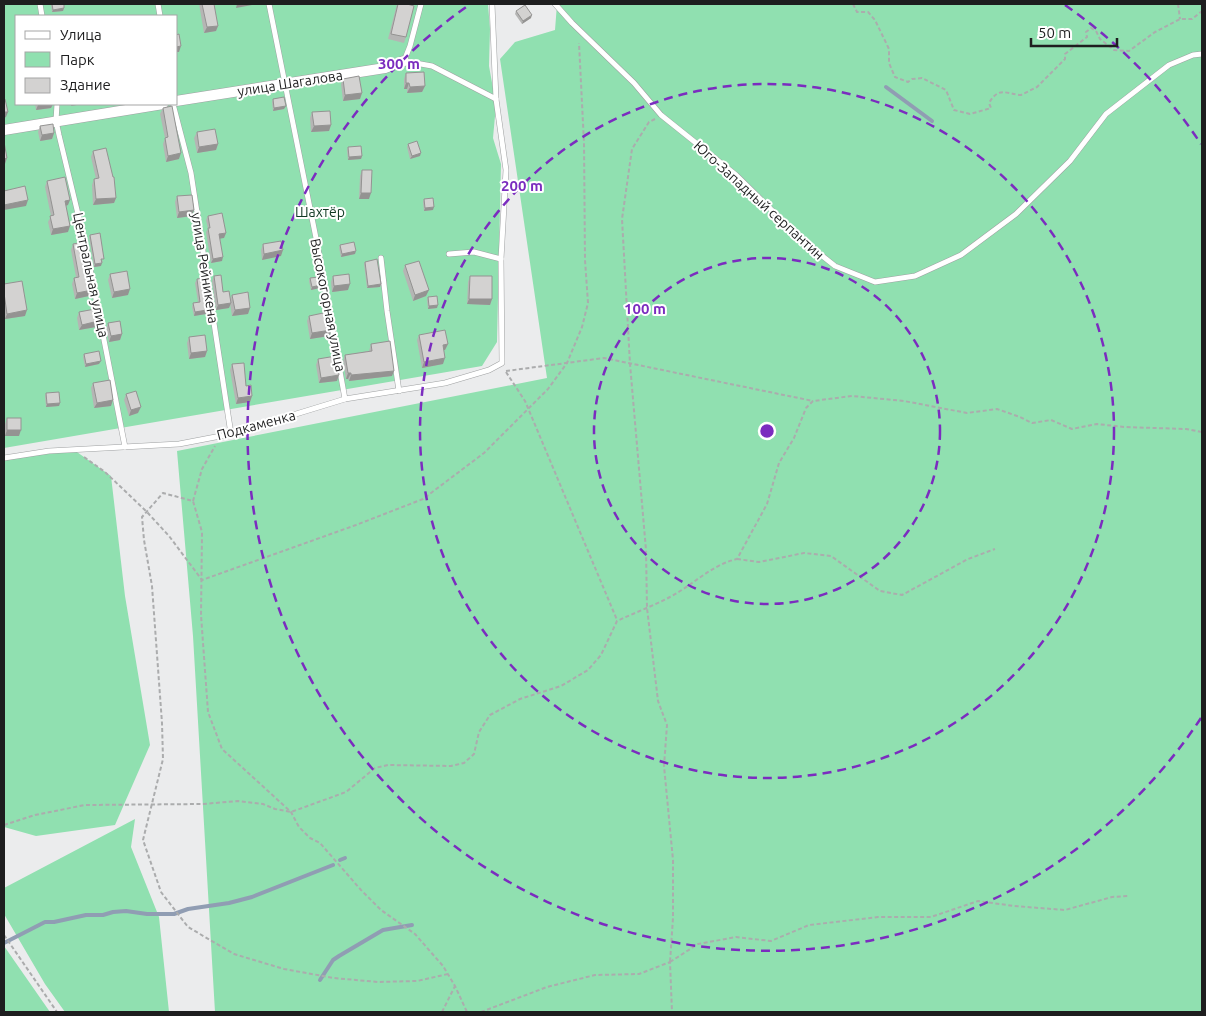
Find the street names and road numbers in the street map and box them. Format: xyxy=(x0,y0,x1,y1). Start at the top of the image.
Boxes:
street label: улица Шагалова xyxy=(236,67,344,99)
street label: Юго-Западный серпантин xyxy=(691,137,827,263)
street label: Центральная улица xyxy=(70,211,112,339)
street label: улица Рейникена xyxy=(188,211,222,325)
street label: Высокогорная улица xyxy=(307,237,349,373)
street label: Подкаменка xyxy=(215,407,297,443)

